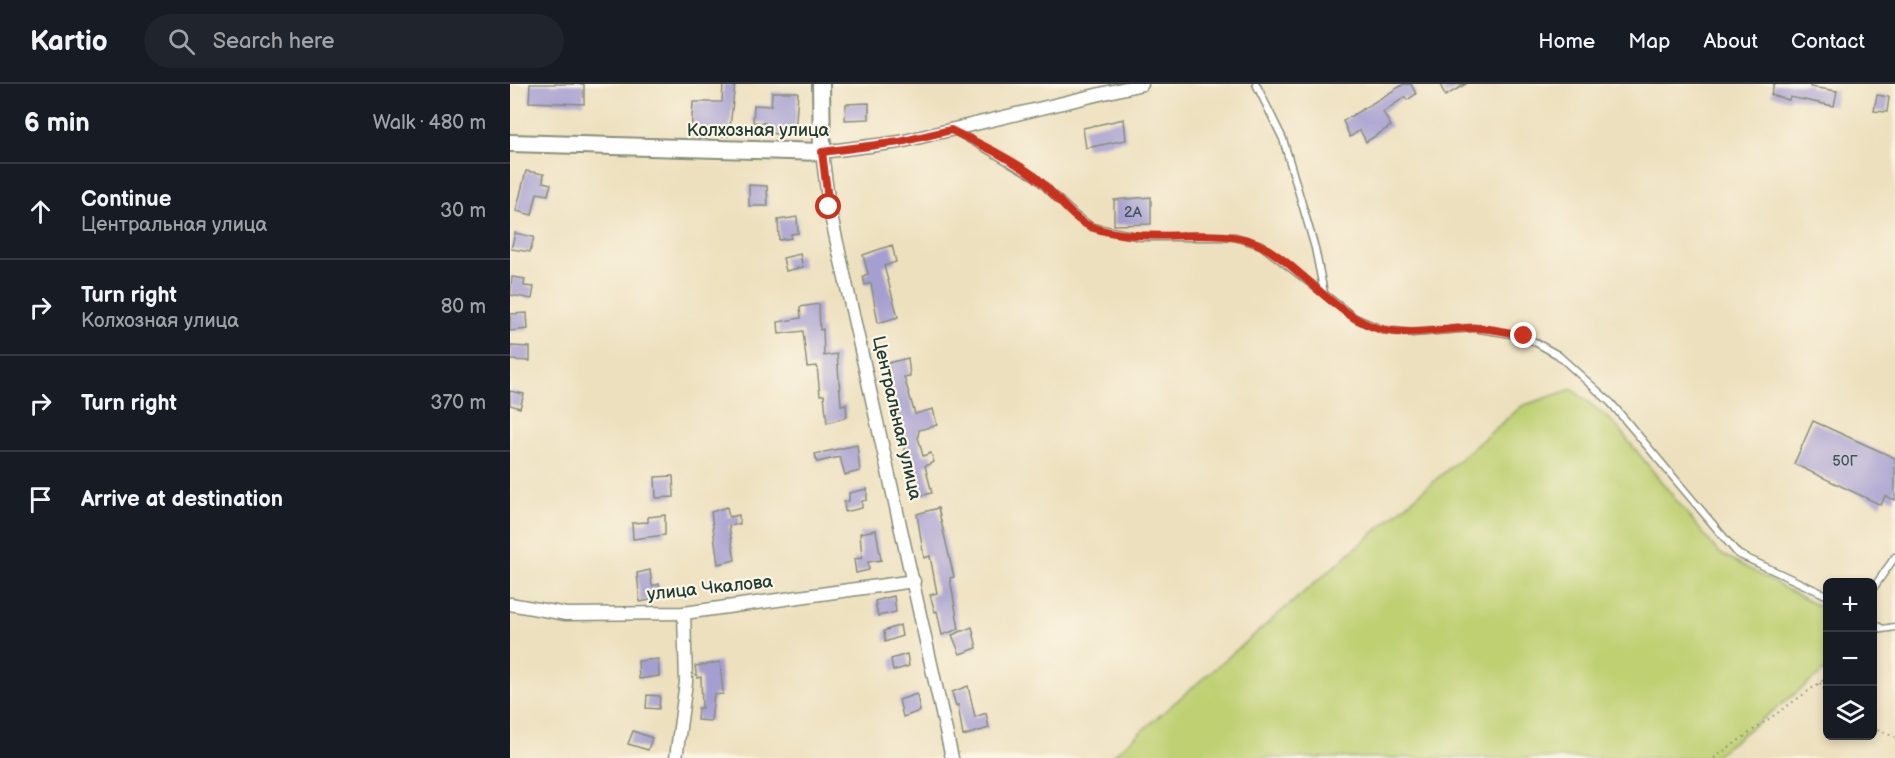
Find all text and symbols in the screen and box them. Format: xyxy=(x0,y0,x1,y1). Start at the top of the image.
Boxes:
search box xyxy=(144,14,564,68)
text: Kartio xyxy=(30,25,108,58)
icon: search xyxy=(165,25,198,58)
text: Search here xyxy=(213,28,335,55)
text: Home xyxy=(1538,29,1595,54)
text: Map xyxy=(1628,29,1670,54)
text: About xyxy=(1703,29,1758,54)
text: Contact xyxy=(1791,29,1865,54)
text: 6 min xyxy=(24,108,90,139)
text: Walk · 480 m xyxy=(373,111,486,135)
street label: Колхозная улица xyxy=(687,120,830,141)
text: Continue xyxy=(81,186,171,213)
route start xyxy=(815,193,841,219)
icon: ahead xyxy=(24,195,57,228)
text: 30 m xyxy=(440,199,486,223)
house number: 2А xyxy=(1124,203,1143,222)
text: Центральная улица xyxy=(81,213,267,237)
text: Turn right xyxy=(81,282,177,309)
icon: right xyxy=(24,291,57,324)
text: 80 m xyxy=(441,295,486,319)
text: Колхозная улица xyxy=(81,309,239,333)
route end xyxy=(1510,322,1536,348)
street label: Центральная улица xyxy=(868,334,926,502)
icon: right xyxy=(24,387,57,420)
text: Turn right xyxy=(81,390,177,417)
text: 370 m xyxy=(430,391,486,415)
house number: 50Г xyxy=(1832,452,1859,471)
icon: arrive xyxy=(24,483,57,516)
text: Arrive at destination xyxy=(81,486,283,513)
street label: улица Чкалова xyxy=(646,571,774,605)
map controls xyxy=(1823,578,1877,740)
button: + xyxy=(1823,578,1877,632)
button: − xyxy=(1823,632,1877,686)
button: layers xyxy=(1823,686,1877,740)

